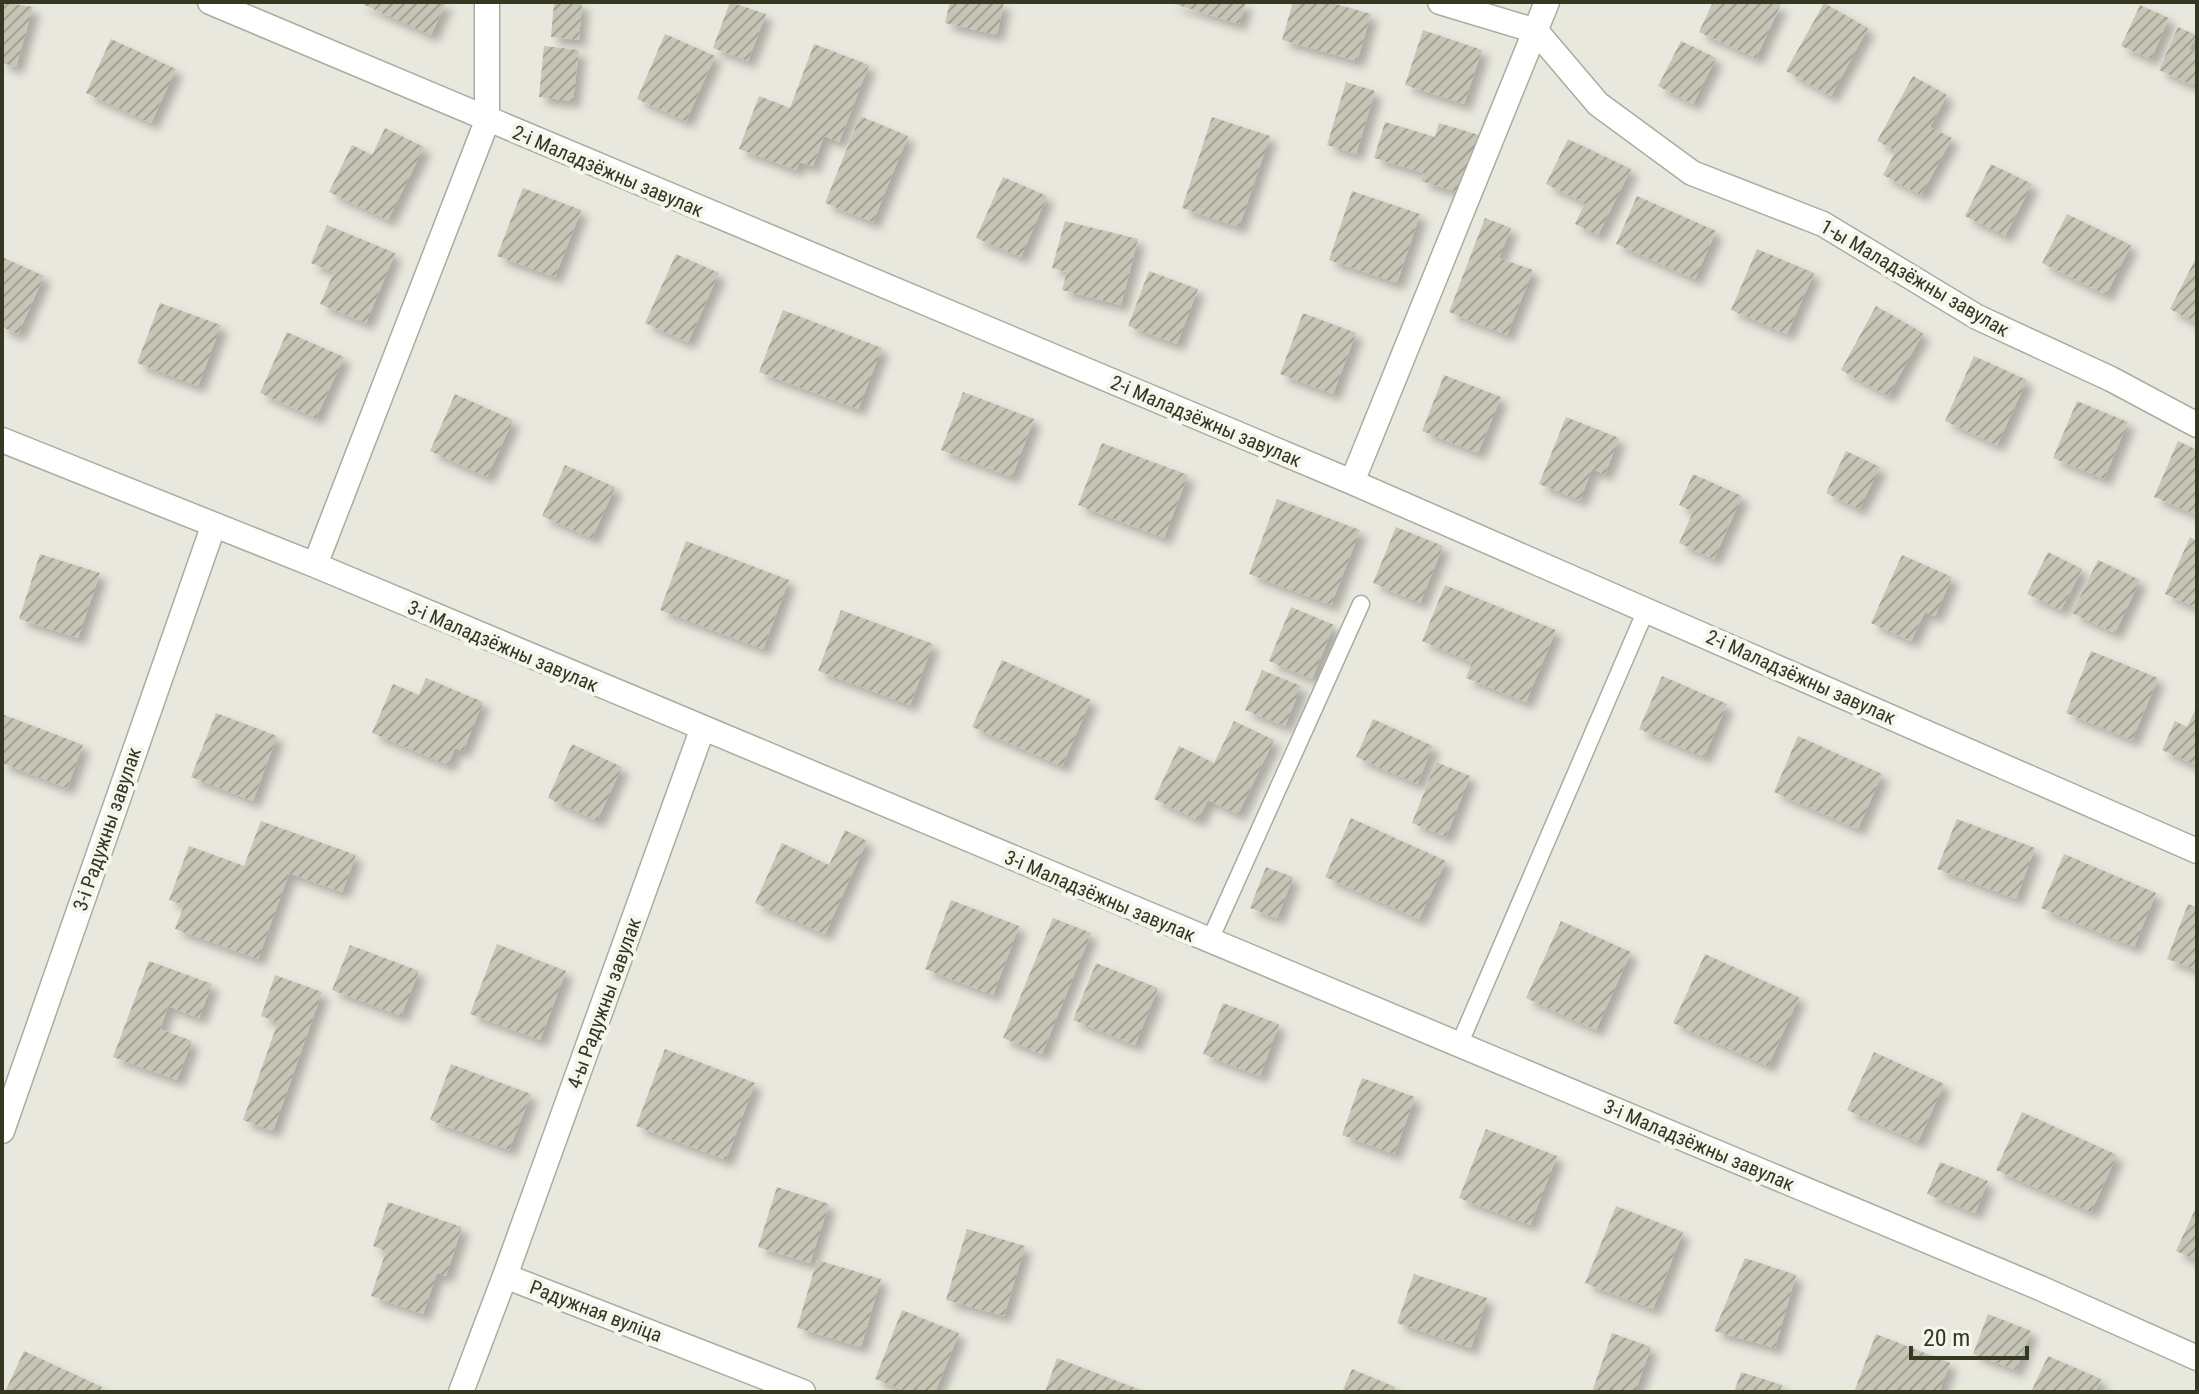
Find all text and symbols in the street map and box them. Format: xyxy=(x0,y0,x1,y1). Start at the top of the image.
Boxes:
street label: 2-і Маладзёжны завулак xyxy=(509,120,707,222)
street label: 1-ы Маладзёжны завулак xyxy=(1816,214,2014,342)
street label: 2-і Маладзёжны завулак xyxy=(1107,370,1305,472)
street label: 3-і Маладзёжны завулак xyxy=(404,595,602,697)
street label: 2-і Маладзёжны завулак xyxy=(1703,624,1900,730)
street label: 3-і Радужны завулак xyxy=(68,744,146,914)
street label: 3-і Маладзёжны завулак xyxy=(1001,845,1199,947)
street label: 4-ы Радужны завулак xyxy=(562,914,646,1092)
street label: 3-і Маладзёжны завулак xyxy=(1600,1094,1798,1196)
street label: Радужная вуліца xyxy=(527,1275,665,1347)
scale bar xyxy=(1911,1310,2027,1360)
text: 20 m xyxy=(1923,1324,1970,1352)

